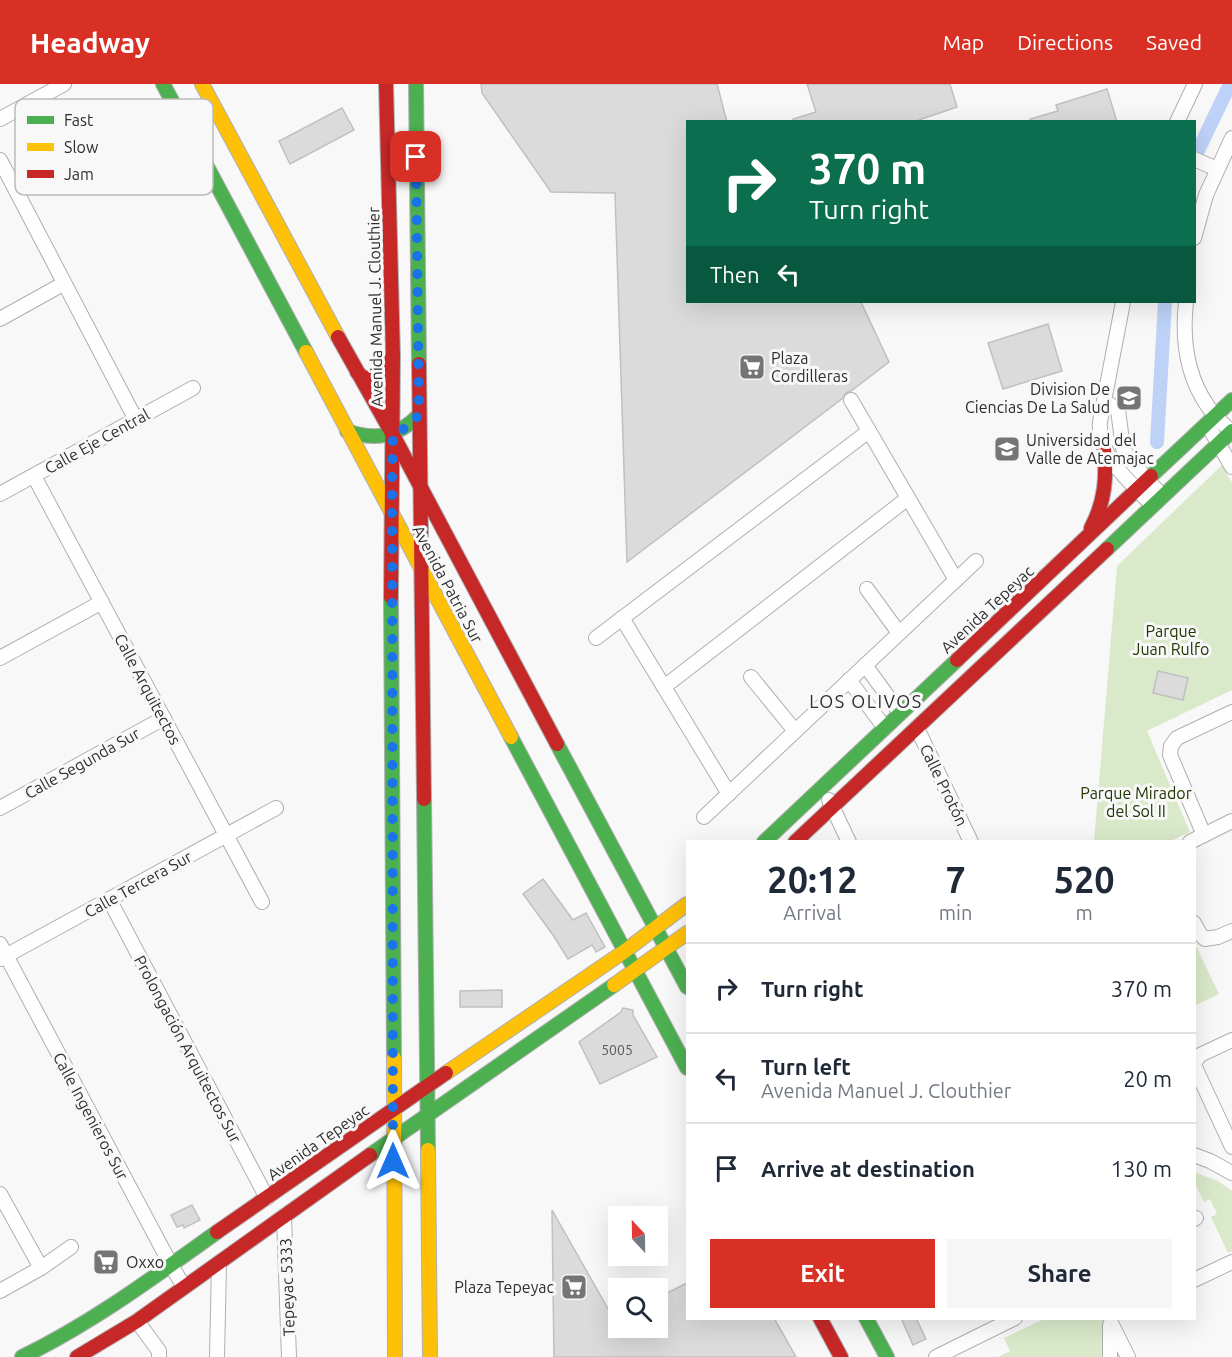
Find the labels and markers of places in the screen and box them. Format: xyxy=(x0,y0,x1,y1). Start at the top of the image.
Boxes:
pin xyxy=(390,131,441,182)
place label: Plaza Cordilleras xyxy=(771,349,848,385)
supermarket icon: Plaza Cordilleras xyxy=(737,352,767,382)
place label: Division De Ciencias De La Salud xyxy=(965,380,1110,416)
school or university icon: Division De Ciencias De La Salud xyxy=(1114,383,1144,413)
place label: Universidad del Valle de Atemajac xyxy=(1026,431,1154,467)
school or university icon: Universidad del Valle de Atemajac xyxy=(992,434,1022,464)
supermarket icon: Oxxo xyxy=(91,1247,121,1277)
place label: Oxxo xyxy=(126,1253,164,1271)
supermarket icon: Plaza Tepeyac xyxy=(559,1272,589,1302)
place label: Plaza Tepeyac xyxy=(454,1278,555,1296)

